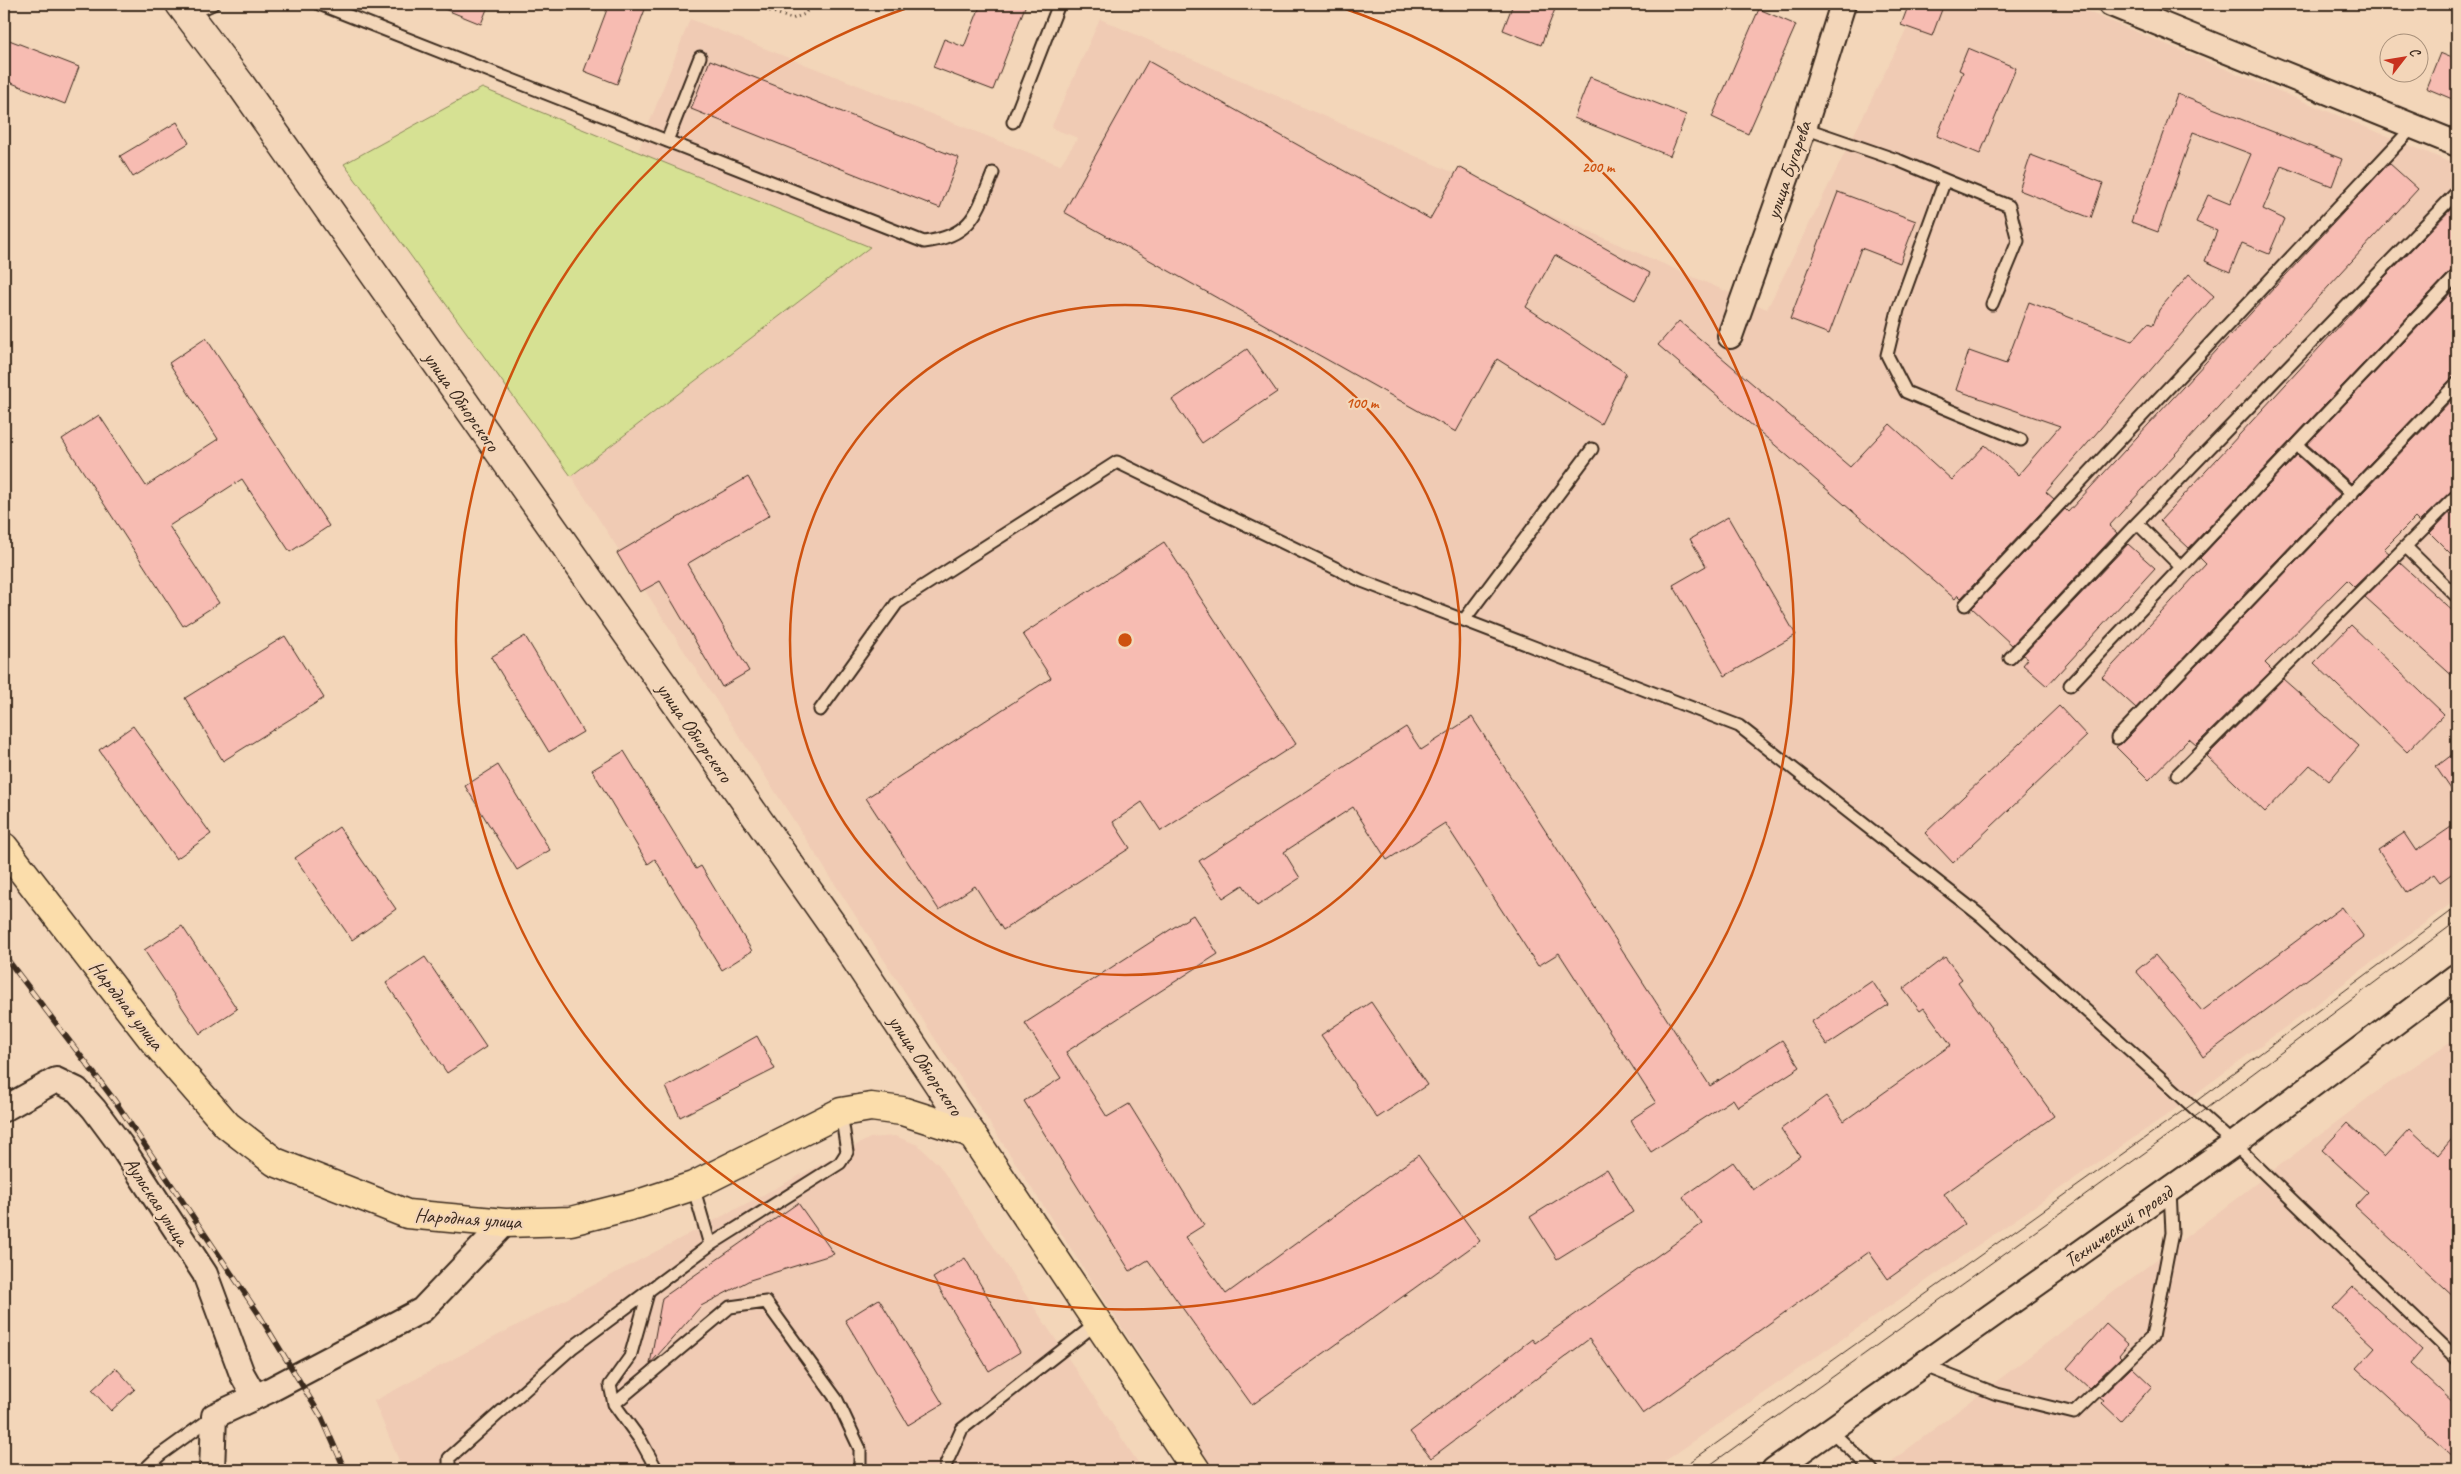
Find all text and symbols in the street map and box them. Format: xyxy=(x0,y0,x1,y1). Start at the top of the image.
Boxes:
north arrow xyxy=(2378,32,2428,82)
text: С xyxy=(2406,44,2425,61)
street label: улица Бугарева xyxy=(1760,117,1817,223)
text: 200 m xyxy=(1582,158,1616,177)
street label: улица Обнорского xyxy=(417,346,506,457)
text: 100 m xyxy=(1346,394,1380,413)
centre of rings xyxy=(1116,631,1134,649)
street label: улица Обнорского xyxy=(650,677,739,788)
street label: Народная улица xyxy=(84,955,170,1056)
street label: улица Обнорского xyxy=(882,1009,969,1121)
street label: Аульская улица xyxy=(119,1152,196,1252)
street label: Технический проезд xyxy=(2059,1179,2179,1273)
street label: Народная улица xyxy=(414,1202,523,1235)

